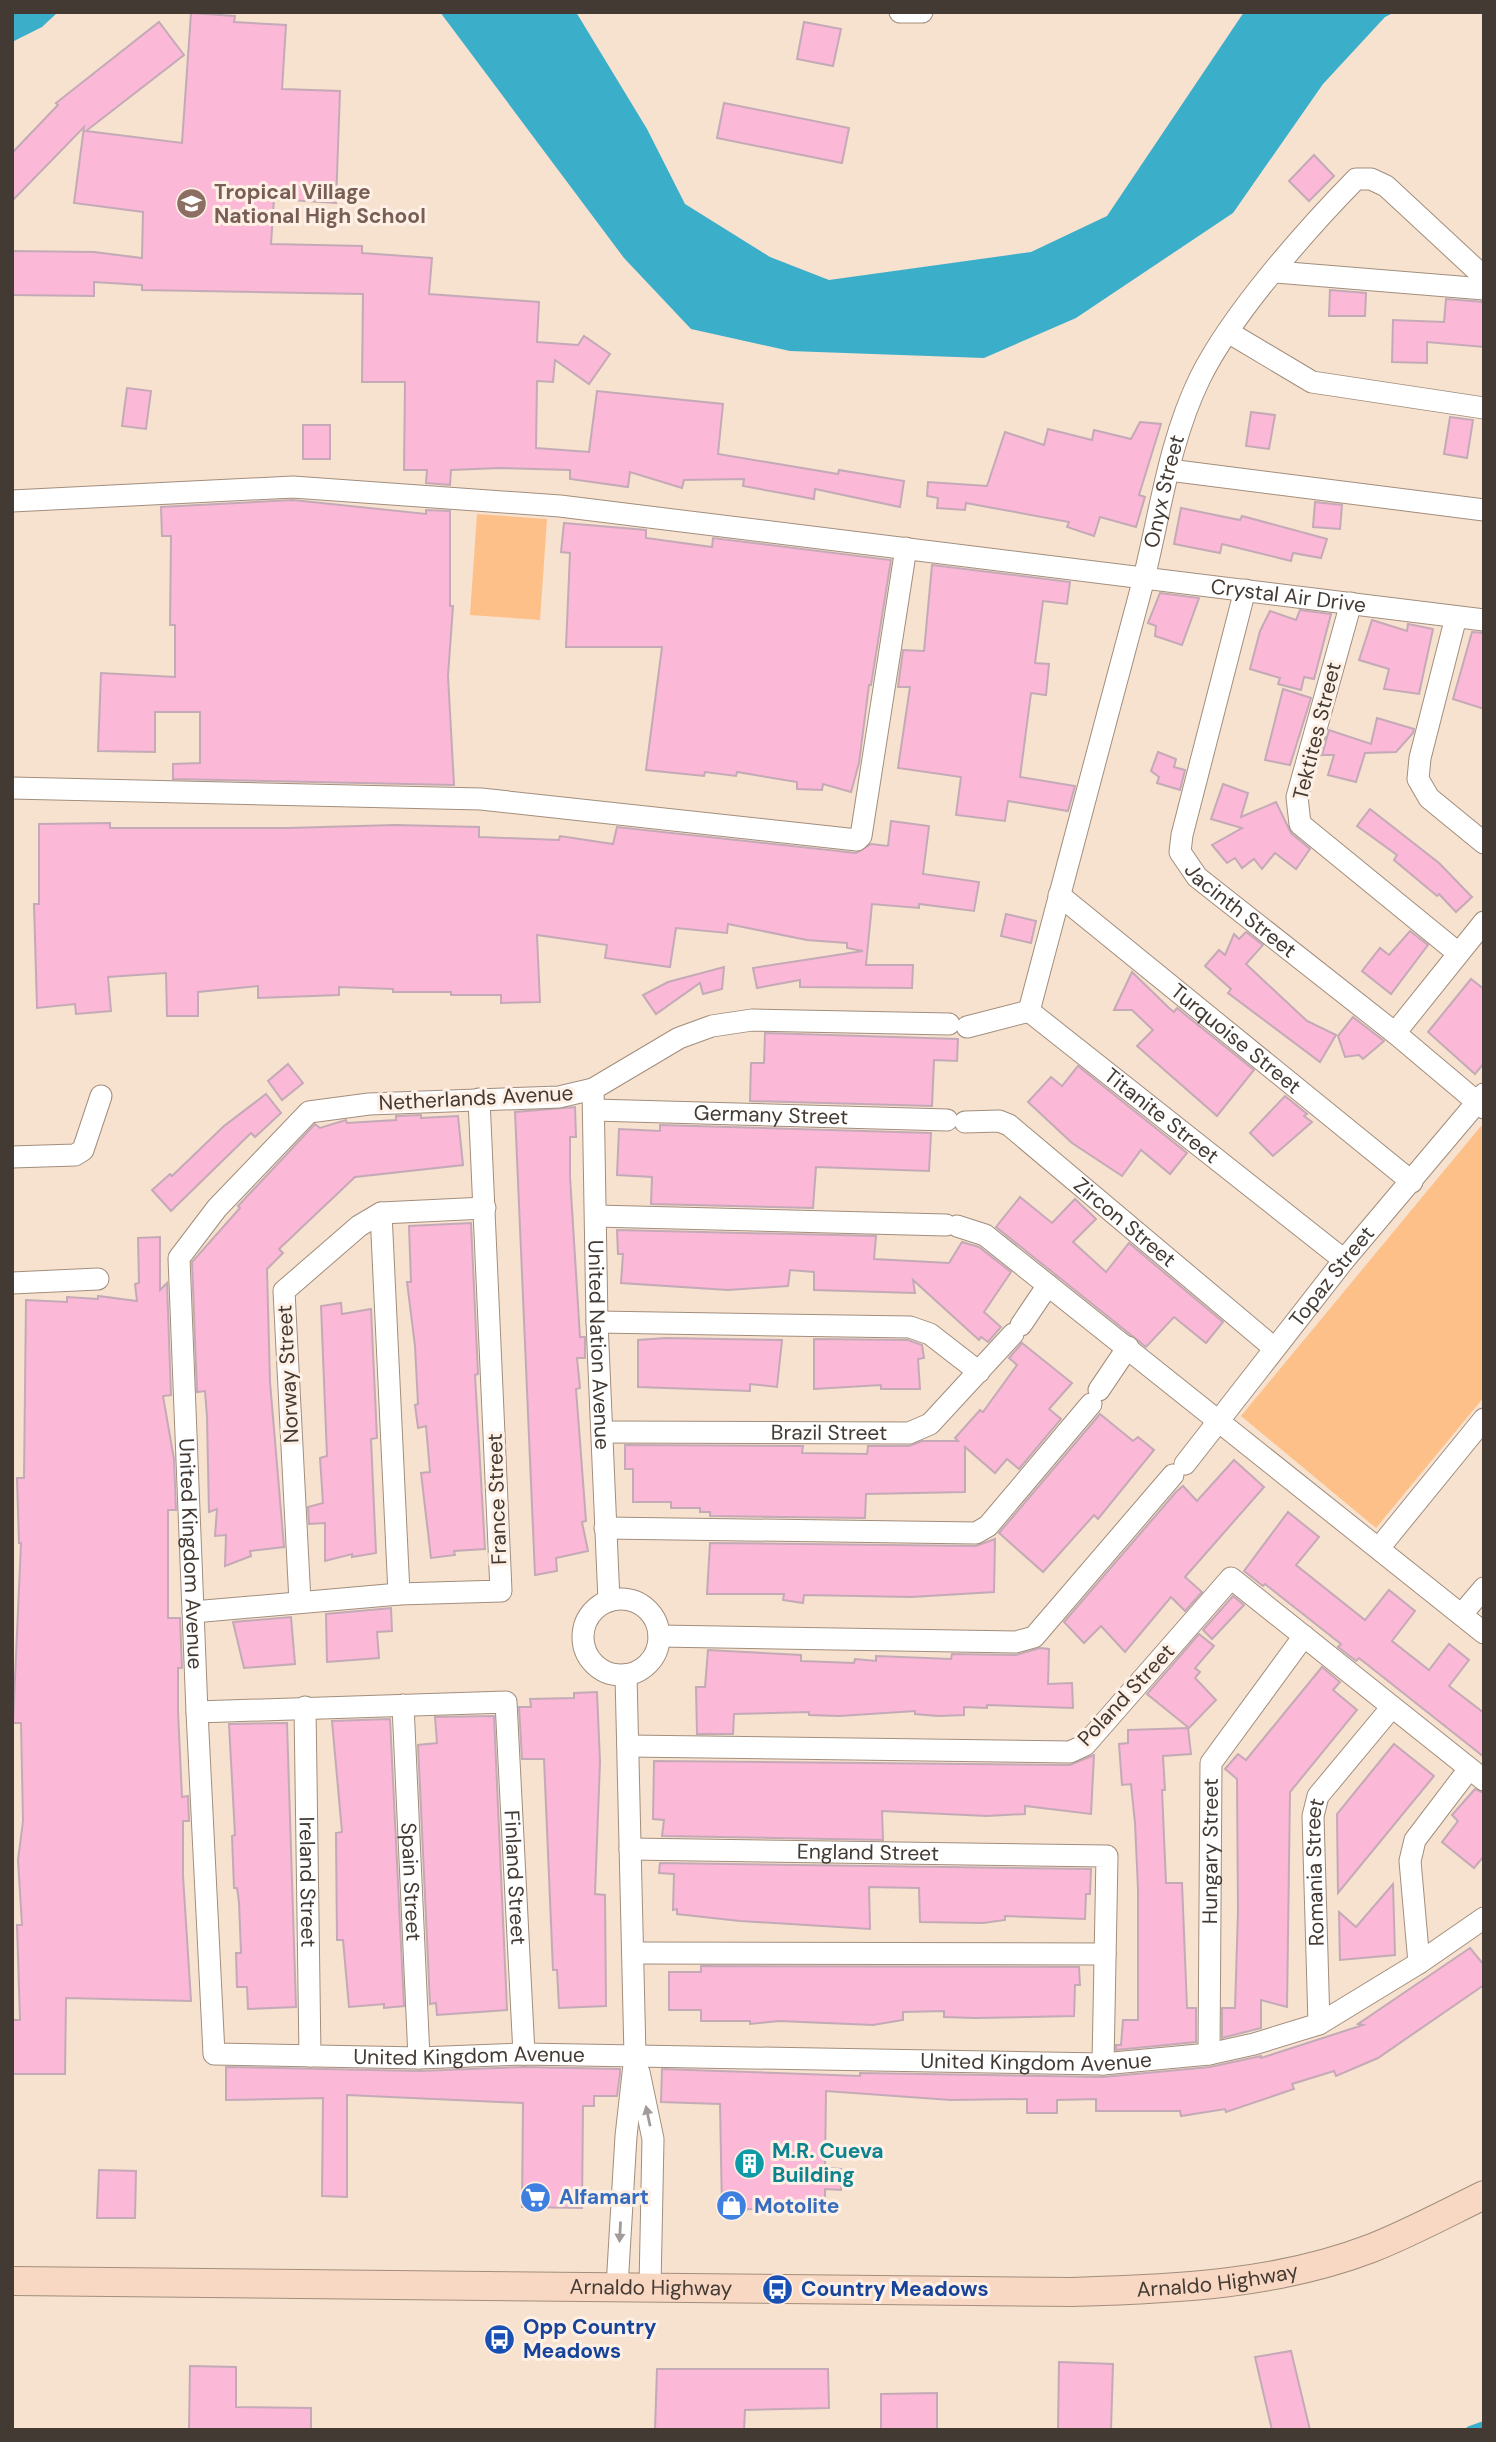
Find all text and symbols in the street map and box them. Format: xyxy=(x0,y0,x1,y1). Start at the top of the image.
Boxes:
place label: Tropical Village National High School xyxy=(214,178,426,230)
school or university icon: Tropical Village National High School xyxy=(174,187,208,221)
street label: Onyx Street xyxy=(1137,431,1191,550)
street label: Crystal Air Drive xyxy=(1209,572,1368,619)
street label: Tektites Street xyxy=(1286,659,1348,803)
street label: Jacinth Street xyxy=(1178,858,1302,964)
street label: Turquoise Street xyxy=(1165,977,1307,1100)
street label: Titanite Street xyxy=(1098,1062,1225,1170)
street label: Netherlands Avenue xyxy=(378,1079,574,1117)
street label: Germany Street xyxy=(693,1099,848,1131)
street label: Zircon Street xyxy=(1068,1171,1182,1273)
street label: Topaz Street xyxy=(1283,1220,1381,1333)
street label: United Nation Avenue xyxy=(582,1240,616,1451)
street label: Norway Street xyxy=(270,1304,306,1444)
street label: Brazil Street xyxy=(771,1419,887,1447)
street label: France Street xyxy=(481,1433,513,1565)
street label: United Kingdom Avenue xyxy=(172,1438,209,1670)
street label: Poland Street xyxy=(1071,1638,1181,1752)
street label: Hungary Street xyxy=(1196,1778,1225,1924)
street label: Romania Street xyxy=(1299,1795,1331,1947)
street label: Finland Street xyxy=(498,1810,532,1946)
street label: Ireland Street xyxy=(293,1816,322,1948)
street label: Spain Street xyxy=(394,1822,428,1942)
street label: England Street xyxy=(797,1837,939,1868)
street label: United Kingdom Avenue xyxy=(353,2040,585,2072)
street label: United Kingdom Avenue xyxy=(920,2045,1153,2078)
one-way arrow xyxy=(643,2105,654,2127)
place label: M.R. Cueva Building xyxy=(772,2137,884,2189)
building icon: M.R. Cueva Building xyxy=(732,2146,766,2180)
supermarket icon: Alfamart xyxy=(519,2180,553,2214)
place label: Alfamart xyxy=(559,2183,649,2211)
shop icon: Motolite xyxy=(714,2189,748,2223)
place label: Motolite xyxy=(754,2192,839,2220)
one-way arrow xyxy=(614,2221,625,2243)
street label: Arnaldo Highway xyxy=(1136,2257,1301,2304)
bus stop icon: Country Meadows xyxy=(761,2272,795,2306)
street label: Arnaldo Highway xyxy=(569,2273,733,2302)
place label: Country Meadows xyxy=(801,2275,989,2303)
place label: Opp Country Meadows xyxy=(523,2313,657,2365)
bus stop icon: Opp Country Meadows xyxy=(483,2322,517,2356)

